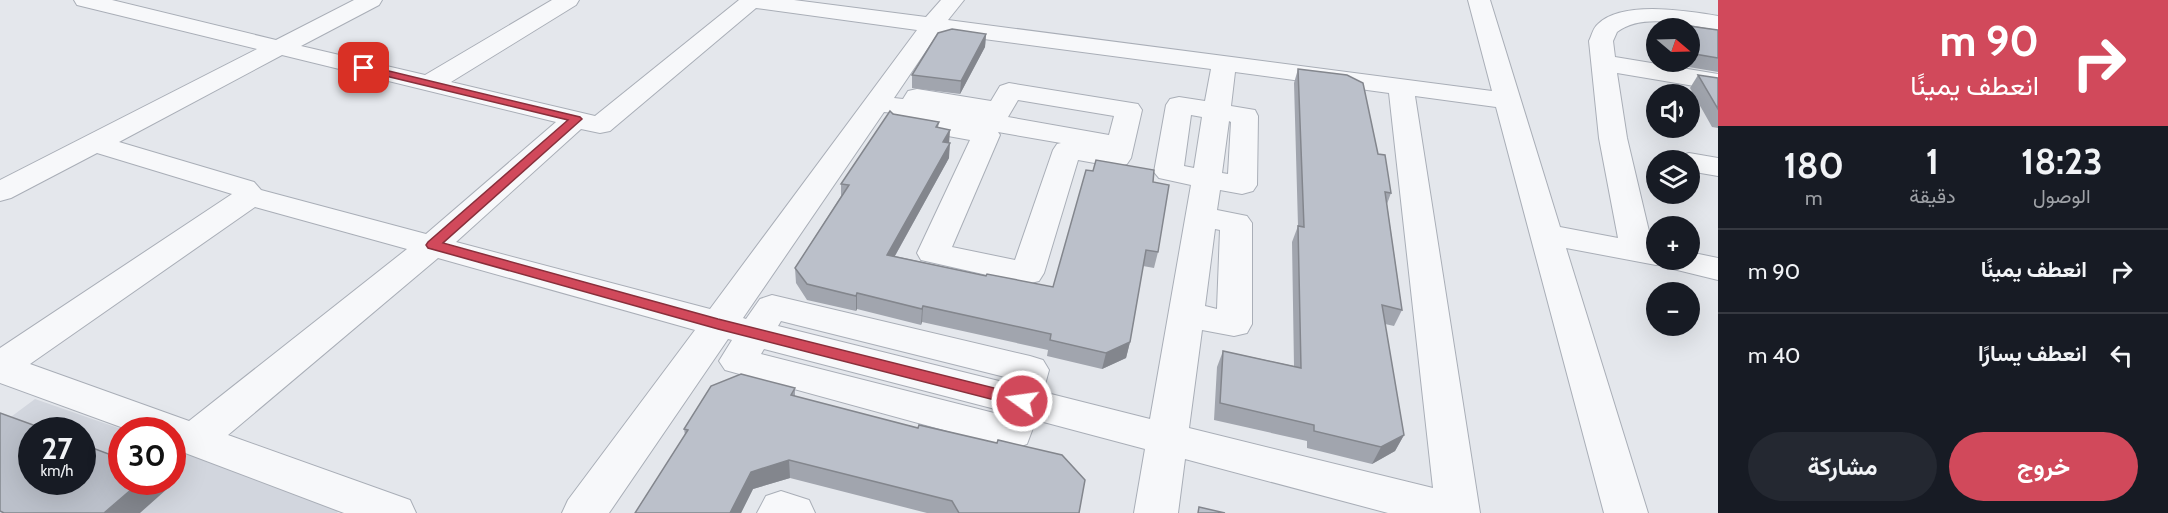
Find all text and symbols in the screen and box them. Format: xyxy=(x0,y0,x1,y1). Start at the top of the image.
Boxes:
text: 90 m xyxy=(1940,15,2039,67)
north arrow xyxy=(1646,18,1700,72)
map controls xyxy=(1646,18,1700,336)
icon: right xyxy=(2060,24,2138,102)
pin xyxy=(338,42,389,93)
icon: arrive xyxy=(347,51,380,84)
text: انعطف يمينًا xyxy=(1910,69,2039,102)
button: sound xyxy=(1646,84,1700,138)
text: 1 xyxy=(1926,139,1939,183)
text: 18:23 xyxy=(2021,139,2103,183)
text: 180 xyxy=(1783,143,1844,187)
button: layers xyxy=(1646,150,1700,204)
text: دقيقة xyxy=(1909,184,1956,208)
text: الوصول xyxy=(2033,184,2091,208)
text: m xyxy=(1805,186,1822,210)
button: + xyxy=(1646,216,1700,270)
icon: right xyxy=(2105,255,2138,288)
text: انعطف يمينًا xyxy=(1981,256,2087,283)
text: 90 m xyxy=(1748,258,1800,285)
button: − xyxy=(1646,282,1700,336)
icon: left xyxy=(2105,339,2138,372)
text: انعطف يسارًا xyxy=(1978,340,2087,367)
text: 40 m xyxy=(1748,342,1800,369)
position arrow xyxy=(990,369,1054,433)
speed limit sign: 30 xyxy=(108,417,186,495)
text: 27 xyxy=(41,430,73,467)
button: مشاركة xyxy=(1748,432,1937,501)
button: خروج xyxy=(1949,432,2138,501)
text: km/h xyxy=(41,462,73,480)

